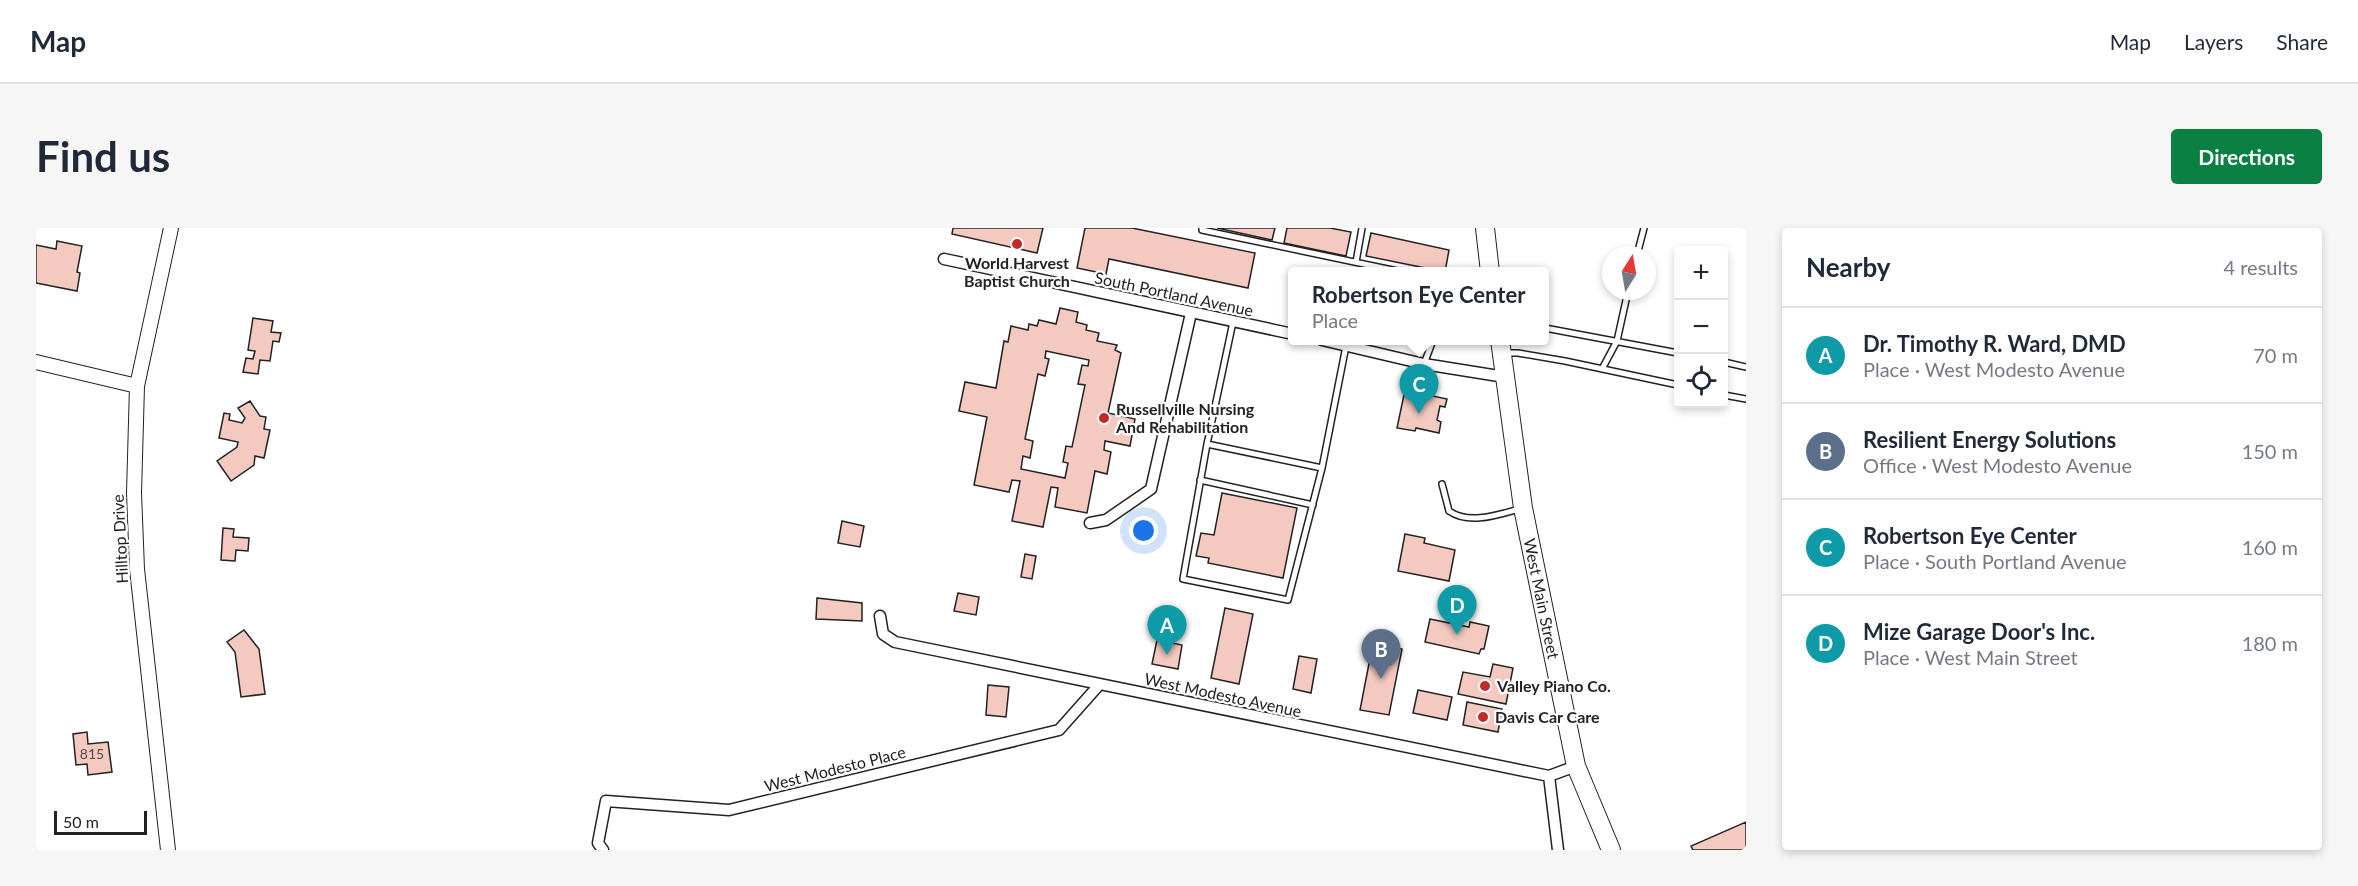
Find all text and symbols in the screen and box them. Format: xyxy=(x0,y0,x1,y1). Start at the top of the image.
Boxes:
text: Map xyxy=(30,24,86,58)
text: Map xyxy=(2110,29,2151,54)
text: Layers xyxy=(2184,29,2243,54)
text: Share xyxy=(2276,29,2328,54)
button: Directions xyxy=(2171,129,2322,184)
text: Find us xyxy=(36,131,170,181)
marker: World Harvest Baptist Church xyxy=(1010,237,1024,251)
north arrow xyxy=(1602,246,1656,300)
map controls xyxy=(1674,246,1728,408)
button: + xyxy=(1674,246,1728,300)
text: Nearby xyxy=(1806,251,1891,283)
place label: World Harvest Baptist Church xyxy=(964,253,1070,290)
text: 4 results xyxy=(2223,255,2298,279)
street label: South Portland Avenue xyxy=(1093,267,1255,320)
popup xyxy=(1288,267,1549,345)
text: Robertson Eye Center xyxy=(1312,281,1525,308)
button: − xyxy=(1674,300,1728,354)
text: Place xyxy=(1312,308,1358,332)
text: Dr. Timothy R. Ward, DMD xyxy=(1863,330,2126,357)
text: A xyxy=(1819,343,1832,367)
text: 70 m xyxy=(2253,343,2298,367)
button: locate xyxy=(1674,354,1728,408)
text: Place · West Modesto Avenue xyxy=(1863,357,2125,381)
pin: C xyxy=(1400,364,1438,414)
place label: Russellville Nursing And Rehabilitation xyxy=(1115,399,1255,436)
marker: Russellville Nursing And Rehabilitation xyxy=(1097,411,1111,425)
text: Resilient Energy Solutions xyxy=(1863,426,2116,453)
text: B xyxy=(1819,439,1832,463)
text: 150 m xyxy=(2242,439,2298,463)
text: Office · West Modesto Avenue xyxy=(1863,453,2132,477)
street label: Hilltop Drive xyxy=(108,494,131,584)
your location xyxy=(1129,516,1158,545)
text: Robertson Eye Center xyxy=(1863,522,2077,549)
text: C xyxy=(1819,535,1832,559)
text: 160 m xyxy=(2242,535,2298,559)
street label: West Main Street xyxy=(1520,536,1564,661)
text: Place · South Portland Avenue xyxy=(1863,549,2127,573)
pin: D xyxy=(1438,586,1476,635)
pin: A xyxy=(1148,606,1186,655)
text: Mize Garage Door's Inc. xyxy=(1863,618,2095,645)
pin: B xyxy=(1362,630,1400,679)
text: D xyxy=(1818,631,1833,655)
text: 180 m xyxy=(2242,631,2298,655)
text: Place · West Main Street xyxy=(1863,645,2078,669)
street label: West Modesto Avenue xyxy=(1143,669,1303,720)
place label: Valley Piano Co. xyxy=(1496,676,1611,695)
marker: Valley Piano Co. xyxy=(1478,679,1492,693)
place label: Davis Car Care xyxy=(1495,707,1600,726)
marker: Davis Car Care xyxy=(1476,710,1490,724)
street label: West Modesto Place xyxy=(762,742,908,795)
house number: 815 xyxy=(80,745,104,762)
scale bar xyxy=(54,808,147,836)
text: 50 m xyxy=(63,812,99,831)

